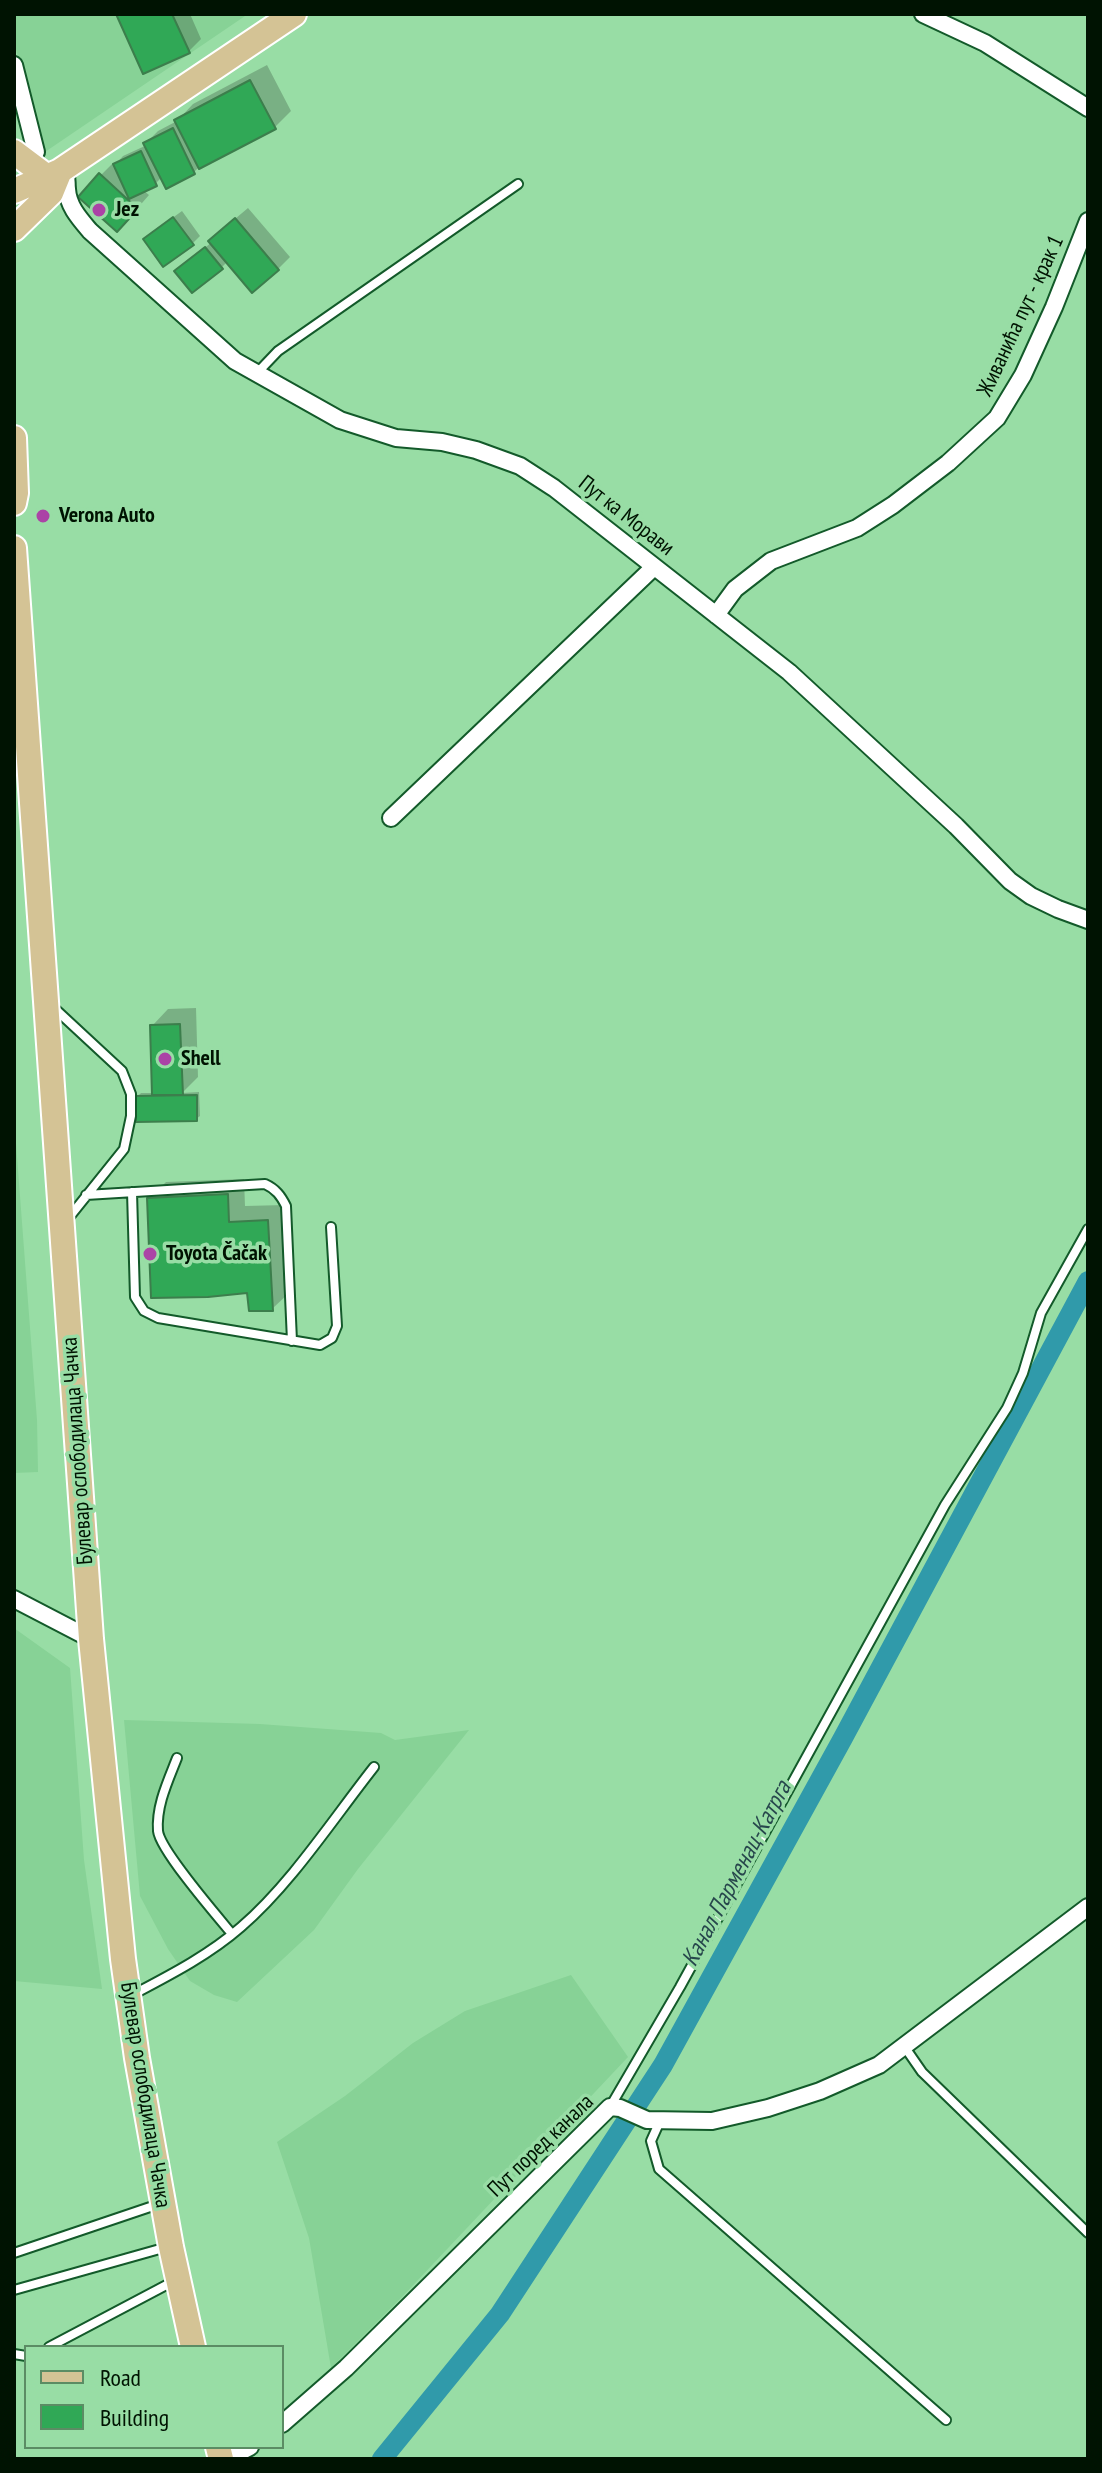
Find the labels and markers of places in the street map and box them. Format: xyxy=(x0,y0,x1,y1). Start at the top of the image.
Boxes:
place label: Jez xyxy=(115,197,139,223)
marker: Jez xyxy=(90,201,108,219)
place label: Verona Auto xyxy=(59,503,155,529)
marker: Verona Auto xyxy=(34,507,52,525)
place label: Shell xyxy=(181,1046,221,1072)
marker: Shell xyxy=(156,1050,174,1068)
place label: Toyota Čačak xyxy=(166,1241,267,1267)
marker: Toyota Čačak xyxy=(141,1245,159,1263)

